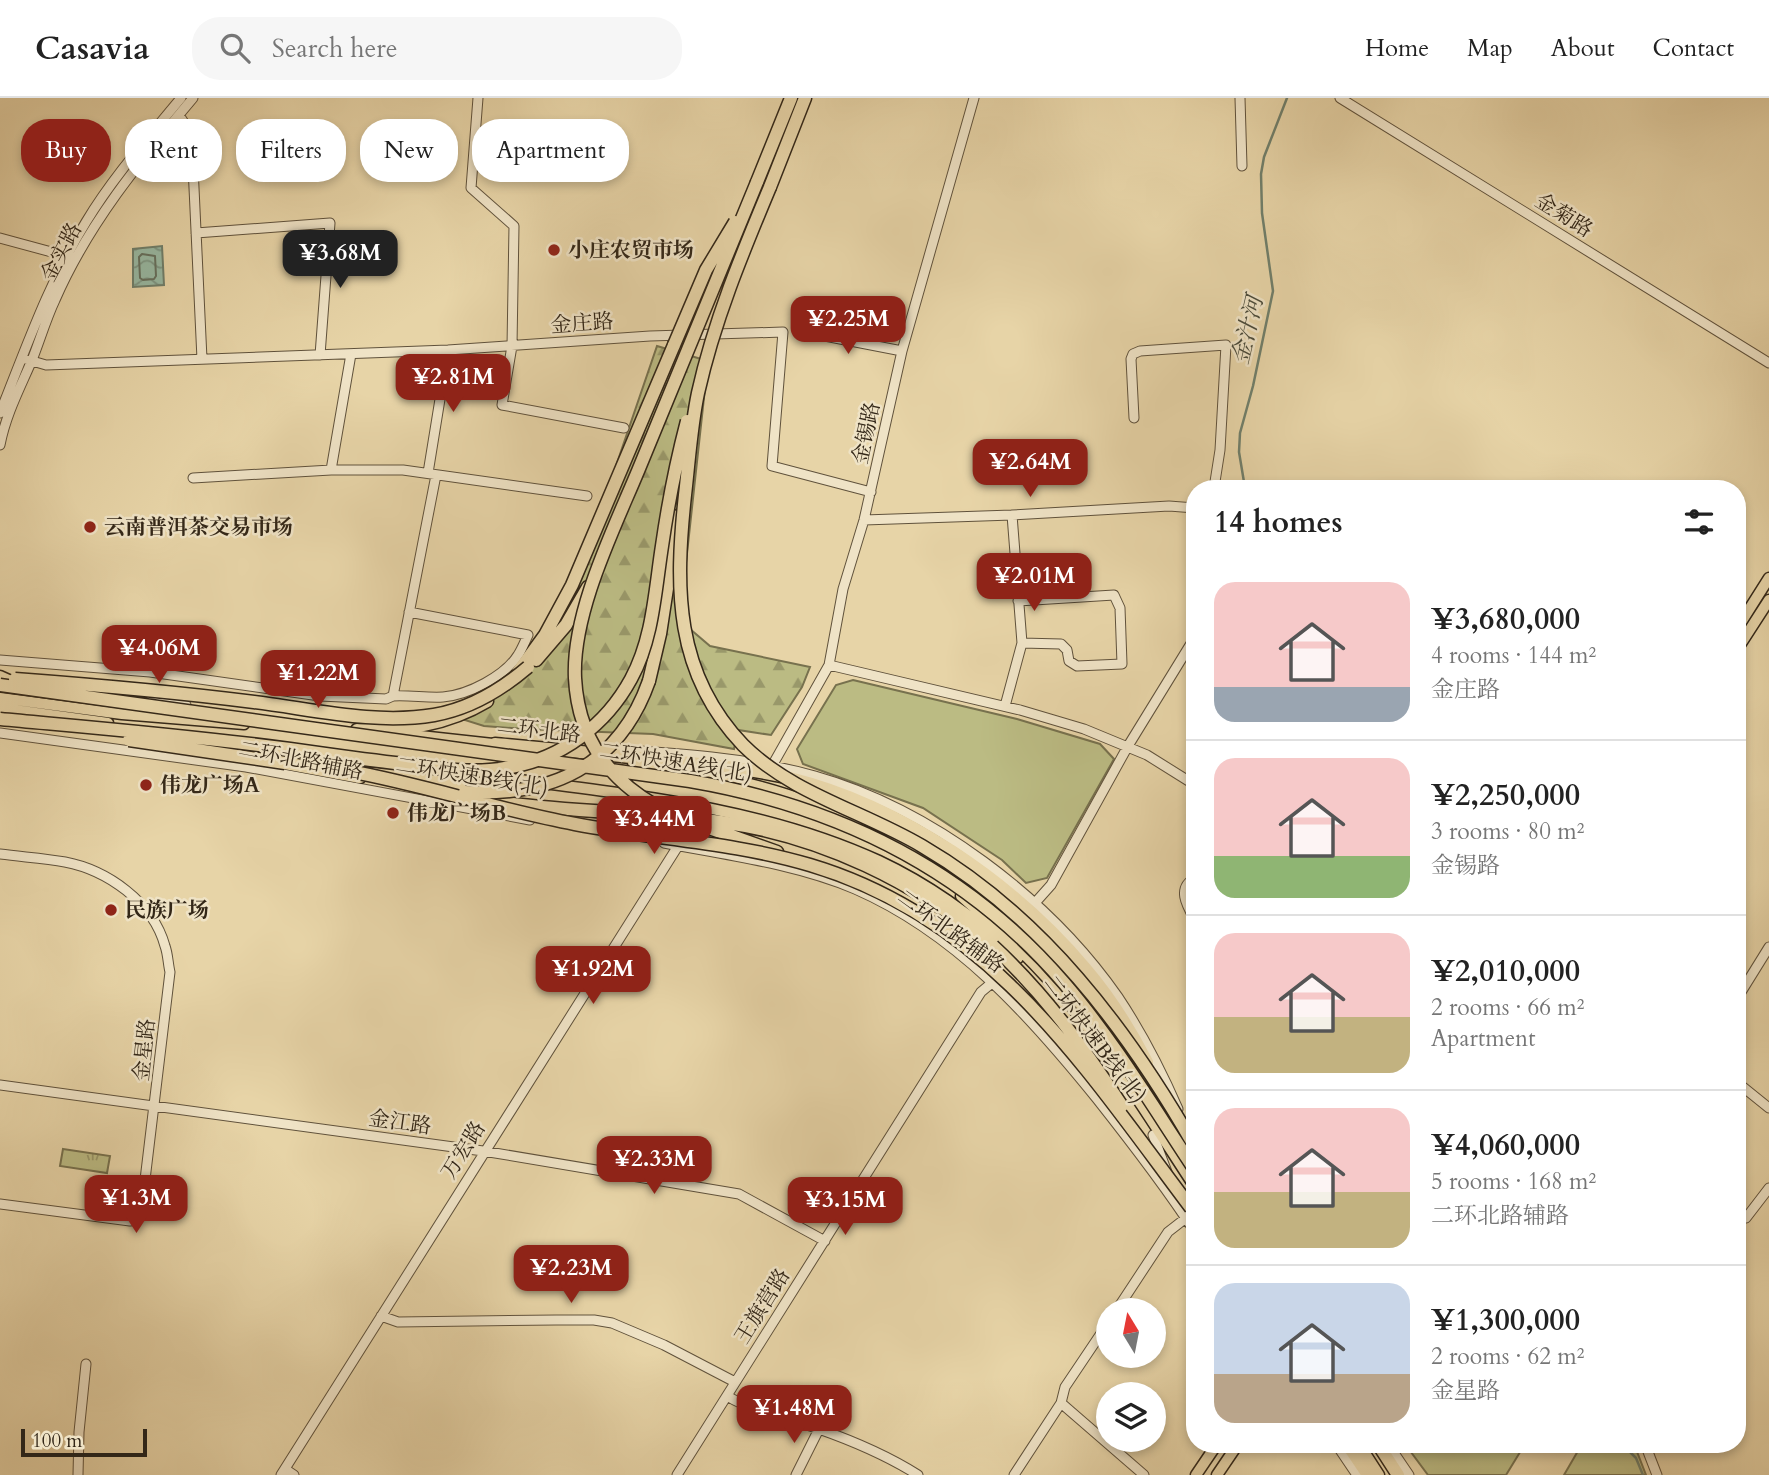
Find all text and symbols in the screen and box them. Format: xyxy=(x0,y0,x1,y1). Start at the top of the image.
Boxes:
search box xyxy=(192,17,682,80)
text: Casavia xyxy=(35,26,150,71)
icon: search xyxy=(216,29,254,67)
text: Search here xyxy=(272,31,398,66)
text: Home xyxy=(1365,32,1429,65)
text: Map xyxy=(1467,32,1513,65)
text: About xyxy=(1551,32,1615,65)
text: Contact xyxy=(1653,32,1734,65)
chip: Buy xyxy=(21,119,111,182)
chip: Rent xyxy=(125,119,222,182)
chip: Filters xyxy=(236,119,346,182)
chip: New xyxy=(360,119,458,182)
chip: Apartment xyxy=(472,119,629,182)
street label: 金菊路 xyxy=(1529,186,1598,244)
street label: 金实路 xyxy=(34,218,89,287)
pin: ¥3.68M xyxy=(283,230,397,290)
place label: 小庄农贸市场 xyxy=(568,236,694,265)
text: ¥3.68M xyxy=(299,237,381,268)
marker: 小庄农贸市场 xyxy=(546,242,562,258)
water label: 金汁河 xyxy=(1225,289,1271,367)
pin: ¥2.25M xyxy=(791,296,905,356)
text: ¥2.25M xyxy=(807,303,889,334)
street label: 金庄路 xyxy=(550,307,614,340)
pin: ¥2.81M xyxy=(396,354,510,414)
text: ¥2.81M xyxy=(412,361,494,392)
street label: 金锡路 xyxy=(846,399,887,467)
pin: ¥2.64M xyxy=(973,440,1087,499)
text: ¥2.64M xyxy=(989,446,1071,477)
text: 14 homes xyxy=(1214,502,1343,543)
icon: filters xyxy=(1680,503,1718,541)
place label: 云南普洱茶交易市场 xyxy=(104,513,293,542)
marker: 云南普洱茶交易市场 xyxy=(82,519,98,535)
pin: ¥2.01M xyxy=(977,554,1091,613)
text: ¥2.01M xyxy=(993,560,1075,591)
text: ¥3,680,000 xyxy=(1431,599,1580,640)
icon: home xyxy=(1270,610,1354,694)
pin: ¥4.06M xyxy=(102,626,216,685)
text: ¥4.06M xyxy=(118,632,200,663)
text: 4 rooms · 144 m² xyxy=(1431,640,1596,671)
pin: ¥1.22M xyxy=(261,650,375,710)
text: ¥1.22M xyxy=(277,657,359,688)
text: 金庄路 xyxy=(1431,674,1500,705)
street label: 二环北路 xyxy=(495,711,582,750)
street label: 二环北路辅路 xyxy=(236,734,366,787)
street label: 二环快速A线(北) xyxy=(597,736,754,789)
street label: 二环快速B线(北) xyxy=(394,750,550,803)
place label: 伟龙广场A xyxy=(160,771,260,800)
text: ¥2,250,000 xyxy=(1431,775,1580,816)
marker: 伟龙广场A xyxy=(138,777,154,793)
icon: home xyxy=(1270,786,1354,870)
pin: ¥3.44M xyxy=(597,796,711,856)
place label: 伟龙广场B xyxy=(407,799,506,828)
text: ¥3.44M xyxy=(613,803,695,834)
marker: 伟龙广场B xyxy=(385,805,401,821)
text: 3 rooms · 80 m² xyxy=(1431,816,1584,847)
text: 金锡路 xyxy=(1431,850,1500,881)
street label: 二环北路辅路 xyxy=(891,883,1010,980)
place label: 民族广场 xyxy=(125,896,209,925)
marker: 民族广场 xyxy=(103,902,119,918)
pin: ¥1.92M xyxy=(536,946,650,1006)
text: ¥2,010,000 xyxy=(1431,951,1580,992)
text: ¥1.92M xyxy=(552,953,634,984)
icon: home xyxy=(1270,961,1354,1045)
street label: 二环快速B线(北) xyxy=(1037,969,1152,1109)
text: 2 rooms · 66 m² xyxy=(1431,992,1584,1023)
street label: 金星路 xyxy=(127,1017,162,1083)
text: Apartment xyxy=(1431,1023,1535,1054)
street label: 金江路 xyxy=(367,1104,433,1141)
street label: 万宏路 xyxy=(434,1116,492,1185)
text: ¥4,060,000 xyxy=(1431,1125,1580,1166)
pin: ¥2.33M xyxy=(597,1136,711,1196)
icon: home xyxy=(1270,1136,1354,1220)
text: ¥2.33M xyxy=(613,1143,695,1174)
text: 5 rooms · 168 m² xyxy=(1431,1166,1596,1197)
pin: ¥1.3M xyxy=(87,1176,185,1235)
pin: ¥3.15M xyxy=(788,1178,902,1237)
text: ¥1.3M xyxy=(101,1182,171,1213)
text: ¥3.15M xyxy=(804,1184,886,1215)
text: 二环北路辅路 xyxy=(1431,1200,1569,1231)
pin: ¥2.23M xyxy=(514,1246,628,1305)
text: ¥2.23M xyxy=(530,1252,612,1283)
street label: 王旗营路 xyxy=(728,1263,797,1350)
north arrow xyxy=(1096,1298,1166,1368)
map controls xyxy=(1096,1298,1166,1452)
text: ¥1,300,000 xyxy=(1431,1300,1580,1341)
icon: home xyxy=(1270,1311,1354,1395)
text: 2 rooms · 62 m² xyxy=(1431,1341,1584,1372)
text: 金星路 xyxy=(1431,1375,1500,1406)
button: layers xyxy=(1096,1382,1166,1452)
pin: ¥1.48M xyxy=(737,1386,851,1445)
text: ¥1.48M xyxy=(753,1392,835,1423)
scale bar xyxy=(21,1426,147,1458)
text: 100 m xyxy=(32,1428,82,1454)

